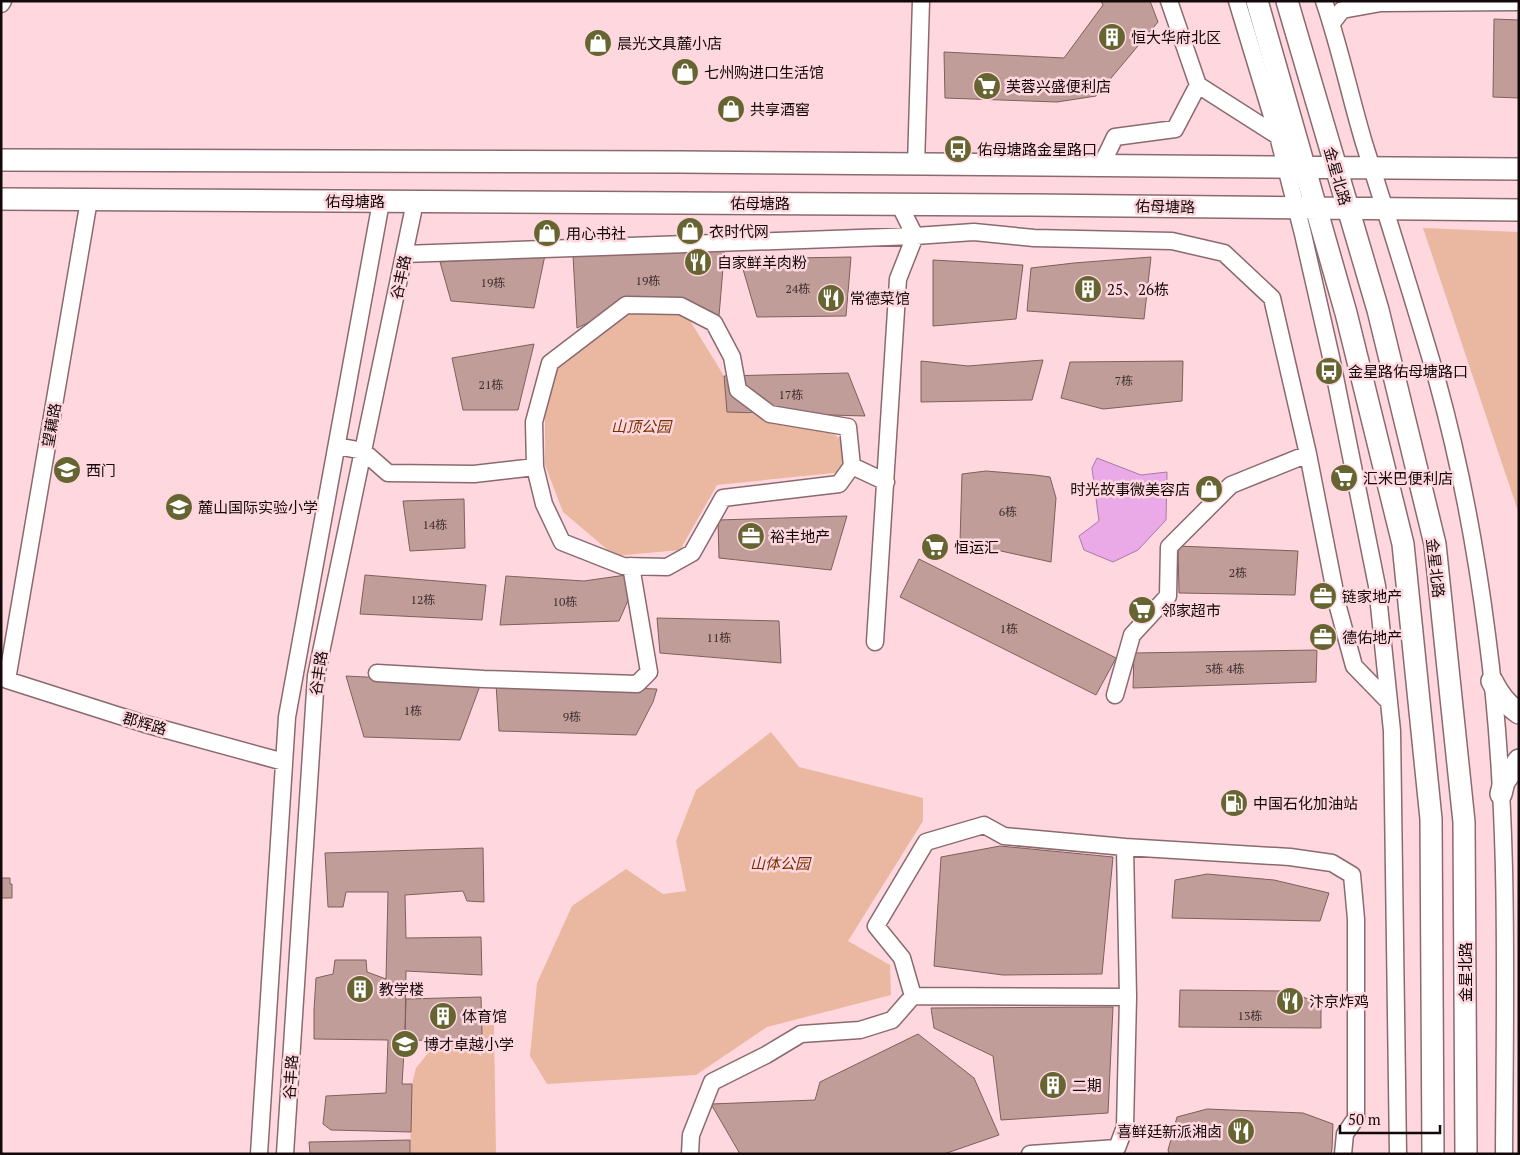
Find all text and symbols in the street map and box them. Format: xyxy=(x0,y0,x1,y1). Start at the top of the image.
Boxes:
building icon: 恒大华府北区 xyxy=(1097,22,1127,52)
place label: 恒大华府北区 xyxy=(1131,27,1221,47)
shop icon: 晨光文具麓小店 xyxy=(583,28,613,58)
place label: 晨光文具麓小店 xyxy=(617,33,722,53)
shop icon: 七州购进口生活馆 xyxy=(670,57,700,87)
place label: 七州购进口生活馆 xyxy=(704,62,824,82)
supermarket icon: 芙蓉兴盛便利店 xyxy=(972,71,1002,101)
place label: 芙蓉兴盛便利店 xyxy=(1006,76,1111,96)
shop icon: 共享酒窖 xyxy=(716,94,746,124)
place label: 共享酒窖 xyxy=(750,99,810,119)
bus stop icon: 佑母塘路金星路口 xyxy=(943,134,973,164)
place label: 佑母塘路金星路口 xyxy=(977,139,1097,159)
street label: 金星北路 xyxy=(1320,144,1356,208)
street label: 佑母塘路 xyxy=(325,191,385,211)
street label: 佑母塘路 xyxy=(730,193,790,213)
street label: 佑母塘路 xyxy=(1135,195,1195,217)
shop icon: 衣时代网 xyxy=(675,216,705,246)
shop icon: 用心书社 xyxy=(532,218,562,248)
place label: 衣时代网 xyxy=(709,221,769,241)
place label: 用心书社 xyxy=(566,223,626,243)
restaurant icon: 自家鲜羊肉粉 xyxy=(683,247,713,277)
place label: 自家鲜羊肉粉 xyxy=(717,252,807,272)
street label: 谷丰路 xyxy=(386,253,414,301)
house number: 19栋 xyxy=(636,273,660,288)
building icon: 25、26栋 xyxy=(1073,274,1103,304)
house number: 19栋 xyxy=(481,275,505,290)
place label: 25、26栋 xyxy=(1107,279,1169,299)
house number: 24栋 xyxy=(786,281,810,296)
restaurant icon: 常德菜馆 xyxy=(816,283,846,313)
place label: 常德菜馆 xyxy=(850,288,910,308)
bus stop icon: 金星路佑母塘路口 xyxy=(1314,356,1344,386)
place label: 金星路佑母塘路口 xyxy=(1348,361,1468,381)
house number: 7栋 xyxy=(1115,373,1133,388)
house number: 21栋 xyxy=(479,377,503,392)
house number: 17栋 xyxy=(779,387,803,402)
street label: 望藕路 xyxy=(37,401,65,449)
park label: 山顶公园 xyxy=(611,416,673,436)
school or university icon: 西门 xyxy=(52,455,82,485)
place label: 西门 xyxy=(86,460,116,480)
supermarket icon: 汇米巴便利店 xyxy=(1329,463,1359,493)
place label: 汇米巴便利店 xyxy=(1363,468,1453,488)
shop icon: 时光故事微美容店 xyxy=(1194,474,1224,504)
place label: 时光故事微美容店 xyxy=(1070,479,1190,499)
school or university icon: 麓山国际实验小学 xyxy=(164,492,194,522)
place label: 麓山国际实验小学 xyxy=(198,497,318,517)
house number: 6栋 xyxy=(999,504,1017,519)
house number: 14栋 xyxy=(423,517,447,532)
office icon: 裕丰地产 xyxy=(736,521,766,551)
place label: 裕丰地产 xyxy=(770,526,830,546)
supermarket icon: 恒运汇 xyxy=(920,532,950,562)
place label: 恒运汇 xyxy=(954,537,999,557)
street label: 金星北路 xyxy=(1422,537,1450,599)
house number: 2栋 xyxy=(1229,565,1247,580)
office icon: 链家地产 xyxy=(1308,581,1338,611)
place label: 链家地产 xyxy=(1342,586,1402,606)
house number: 12栋 xyxy=(411,592,435,607)
house number: 10栋 xyxy=(553,594,577,609)
supermarket icon: 邻家超市 xyxy=(1127,595,1157,625)
place label: 邻家超市 xyxy=(1161,600,1221,620)
house number: 1栋 xyxy=(1000,621,1018,636)
office icon: 德佑地产 xyxy=(1308,622,1338,652)
place label: 德佑地产 xyxy=(1342,627,1402,647)
house number: 11栋 xyxy=(707,630,731,645)
street label: 谷丰路 xyxy=(305,649,331,697)
house number: 3栋 4栋 xyxy=(1205,661,1245,676)
house number: 1栋 xyxy=(404,703,422,718)
street label: 郡辉路 xyxy=(121,707,169,739)
house number: 9栋 xyxy=(563,709,581,724)
fuel station icon: 中国石化加油站 xyxy=(1219,788,1249,818)
place label: 中国石化加油站 xyxy=(1253,793,1358,813)
park label: 山体公园 xyxy=(750,853,812,873)
street label: 金星北路 xyxy=(1455,942,1475,1002)
building icon: 教学楼 xyxy=(345,974,375,1004)
place label: 教学楼 xyxy=(379,979,424,999)
restaurant icon: 汴京炸鸡 xyxy=(1275,986,1305,1016)
place label: 汴京炸鸡 xyxy=(1309,991,1369,1011)
building icon: 体育馆 xyxy=(428,1001,458,1031)
place label: 体育馆 xyxy=(462,1006,507,1026)
house number: 13栋 xyxy=(1238,1008,1262,1023)
school or university icon: 博才卓越小学 xyxy=(390,1029,420,1059)
place label: 博才卓越小学 xyxy=(424,1034,514,1054)
street label: 谷丰路 xyxy=(278,1054,302,1100)
building icon: 二期 xyxy=(1038,1070,1068,1100)
place label: 二期 xyxy=(1072,1075,1102,1095)
scale bar xyxy=(1340,1102,1440,1134)
text: 50 m xyxy=(1348,1109,1381,1129)
restaurant icon: 喜鲜廷新派湘卤 xyxy=(1226,1116,1256,1146)
place label: 喜鲜廷新派湘卤 xyxy=(1117,1121,1222,1141)

